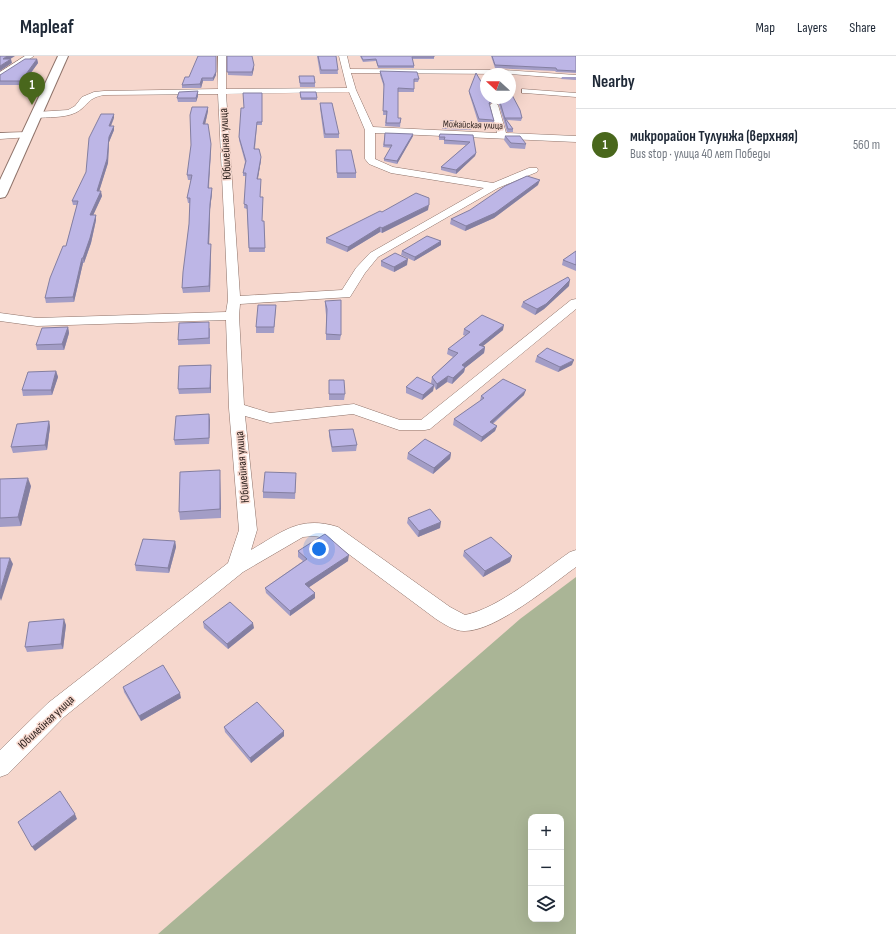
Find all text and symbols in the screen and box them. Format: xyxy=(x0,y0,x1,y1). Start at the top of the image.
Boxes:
text: Mapleaf xyxy=(20,16,74,39)
text: Map xyxy=(755,19,775,36)
text: Layers xyxy=(797,19,827,36)
text: Share xyxy=(849,19,876,36)
north arrow xyxy=(480,68,516,104)
pin: 1 xyxy=(19,72,45,105)
text: Nearby xyxy=(592,72,635,92)
street label: Юбилейная улица xyxy=(216,107,235,180)
street label: Можайская улица xyxy=(443,118,503,132)
text: микрорайон Тулунжа (верхняя) xyxy=(630,127,798,146)
text: 1 xyxy=(602,137,608,153)
text: 560 m xyxy=(853,137,880,153)
text: Bus stop · улица 40 лет Победы xyxy=(630,146,770,162)
street label: Юбилейная улица xyxy=(232,430,253,503)
your location xyxy=(309,539,329,559)
street label: Юбилейная улица xyxy=(15,692,78,752)
map controls xyxy=(528,814,564,922)
button: + xyxy=(528,814,564,850)
button: − xyxy=(528,850,564,886)
button: layers xyxy=(528,886,564,922)

